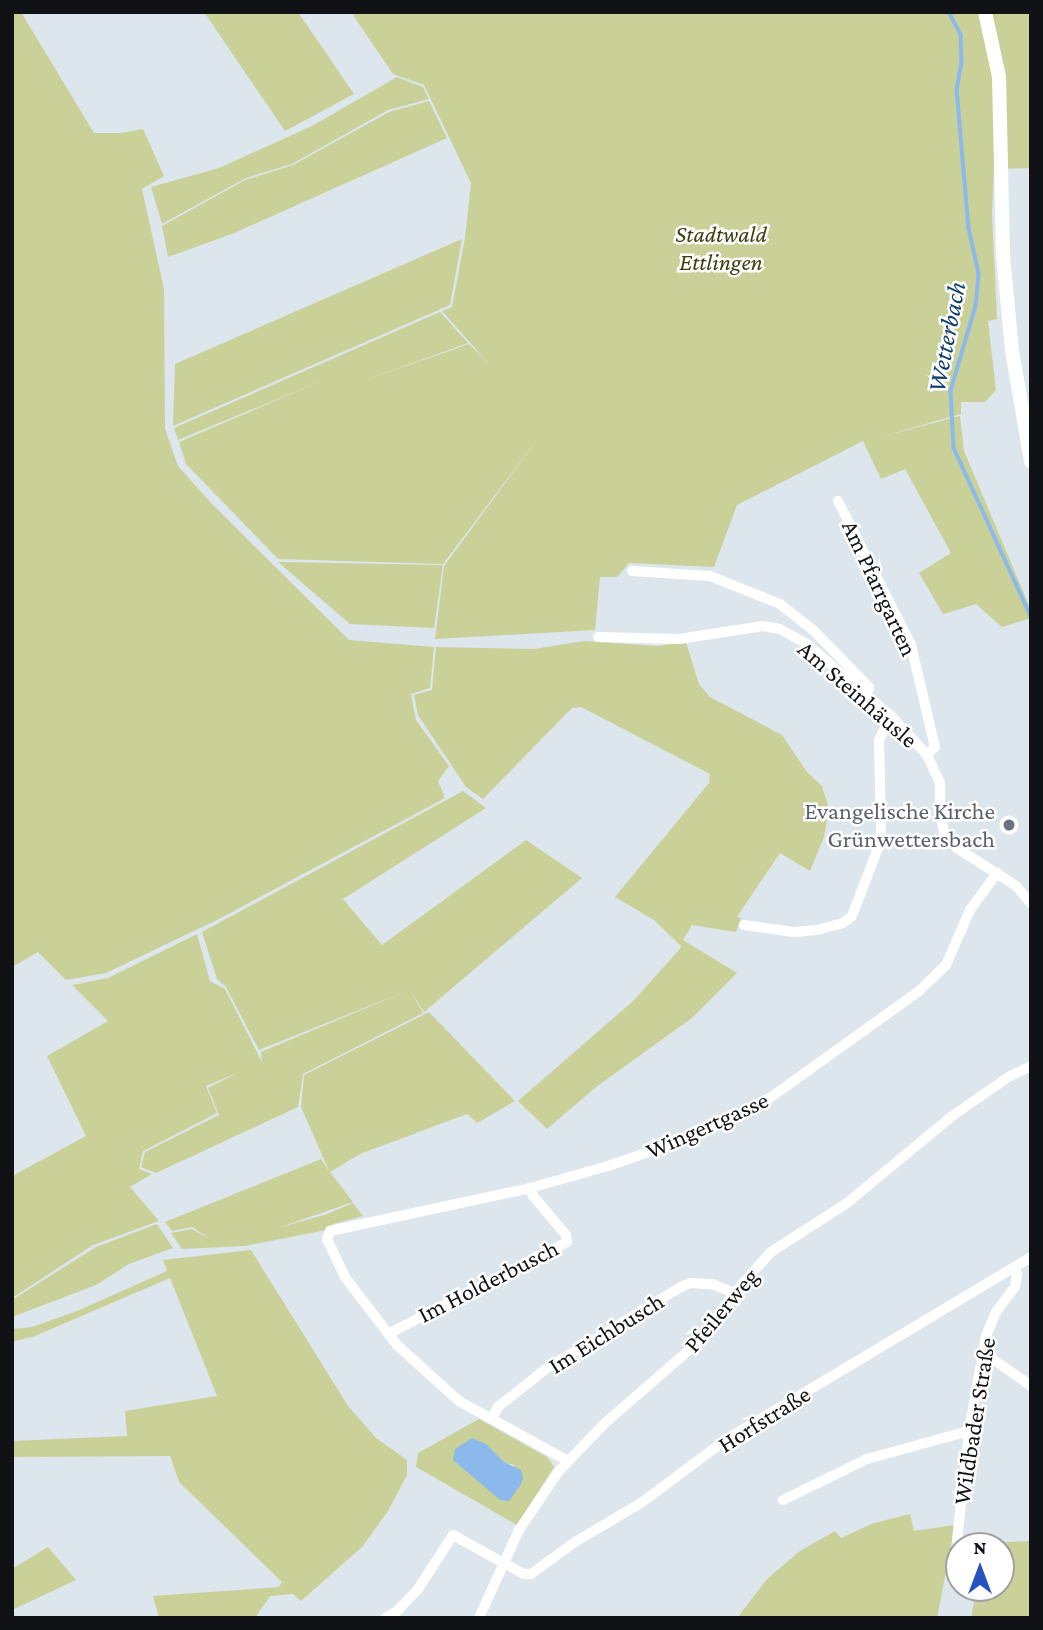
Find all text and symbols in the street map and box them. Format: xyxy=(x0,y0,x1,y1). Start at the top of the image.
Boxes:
park label: Stadtwald Ettlingen xyxy=(675,220,767,276)
water label: Wetterbach xyxy=(921,279,973,395)
street label: Am Pfarrgarten xyxy=(836,515,924,661)
street label: Am Steinhäusle xyxy=(792,634,924,754)
place label: Evangelische Kirche Grünwettersbach xyxy=(804,797,995,853)
marker: Evangelische Kirche Grünwettersbach xyxy=(1001,817,1017,833)
street label: Wingertgasse xyxy=(641,1085,773,1165)
street label: Im Holderbusch xyxy=(413,1233,563,1329)
street label: Pfeilerweg xyxy=(678,1262,764,1358)
street label: Im Eichbusch xyxy=(543,1286,669,1380)
street label: Wildbader Straße xyxy=(947,1335,1001,1507)
street label: Horfstraße xyxy=(712,1379,816,1459)
north arrow xyxy=(945,1532,1015,1602)
text: N xyxy=(974,1537,986,1558)

